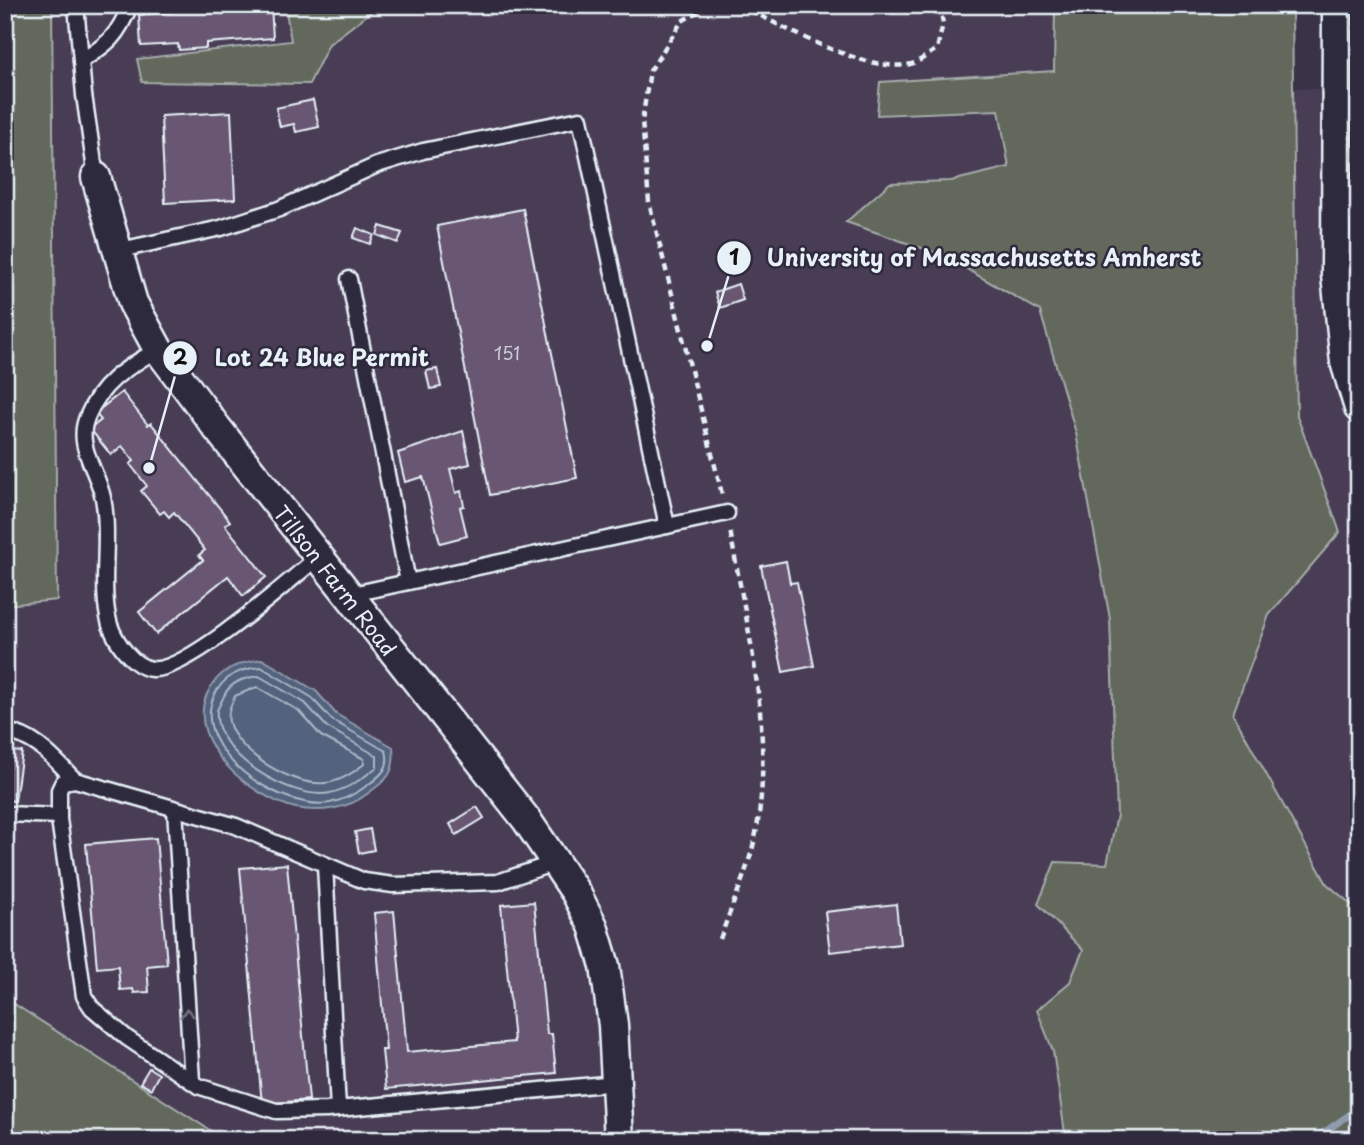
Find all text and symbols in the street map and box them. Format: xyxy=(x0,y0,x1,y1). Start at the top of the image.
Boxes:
callout: University of Massachusetts Amherst xyxy=(717,236,1216,280)
text: University of Massachusetts Amherst xyxy=(767,239,1202,274)
text: 1 xyxy=(729,240,739,272)
callout: Lot 24 Blue Permit xyxy=(163,336,446,380)
text: Lot 24 Blue Permit xyxy=(215,339,429,374)
house number: 151 xyxy=(494,339,520,366)
text: 2 xyxy=(173,340,188,372)
street label: Tillson Farm Road xyxy=(267,498,405,662)
one-way arrow xyxy=(180,1007,195,1018)

